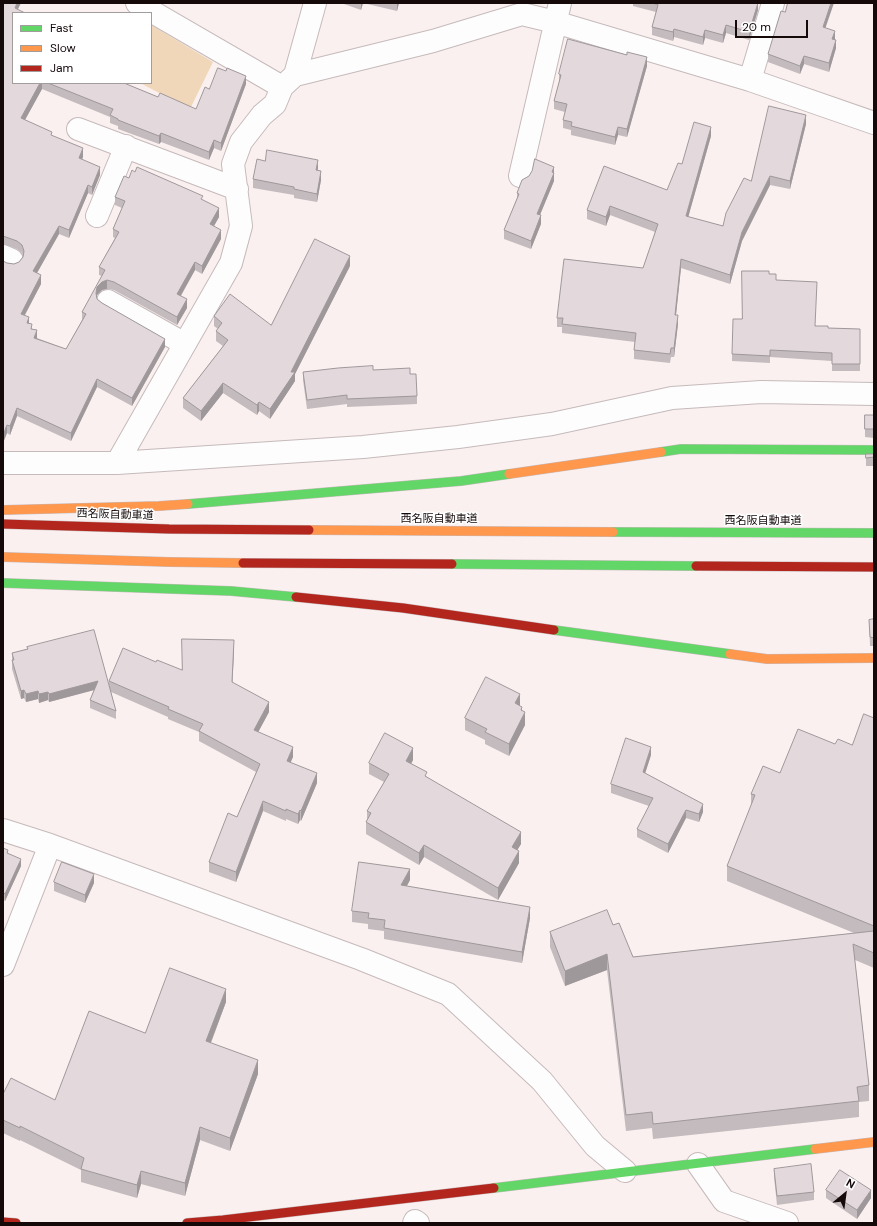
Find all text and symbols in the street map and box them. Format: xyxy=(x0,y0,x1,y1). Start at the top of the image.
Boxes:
legend xyxy=(12,12,152,84)
scale bar xyxy=(737,12,810,38)
text: 20 m xyxy=(742,19,771,35)
text: Fast xyxy=(50,20,73,36)
text: Slow xyxy=(50,40,76,56)
text: Jam xyxy=(50,60,73,76)
street label: 西名阪自動車道 xyxy=(76,507,154,523)
street label: 西名阪自動車道 xyxy=(401,512,477,526)
street label: 西名阪自動車道 xyxy=(725,514,801,528)
north arrow xyxy=(825,1174,865,1214)
text: N xyxy=(844,1175,858,1192)

